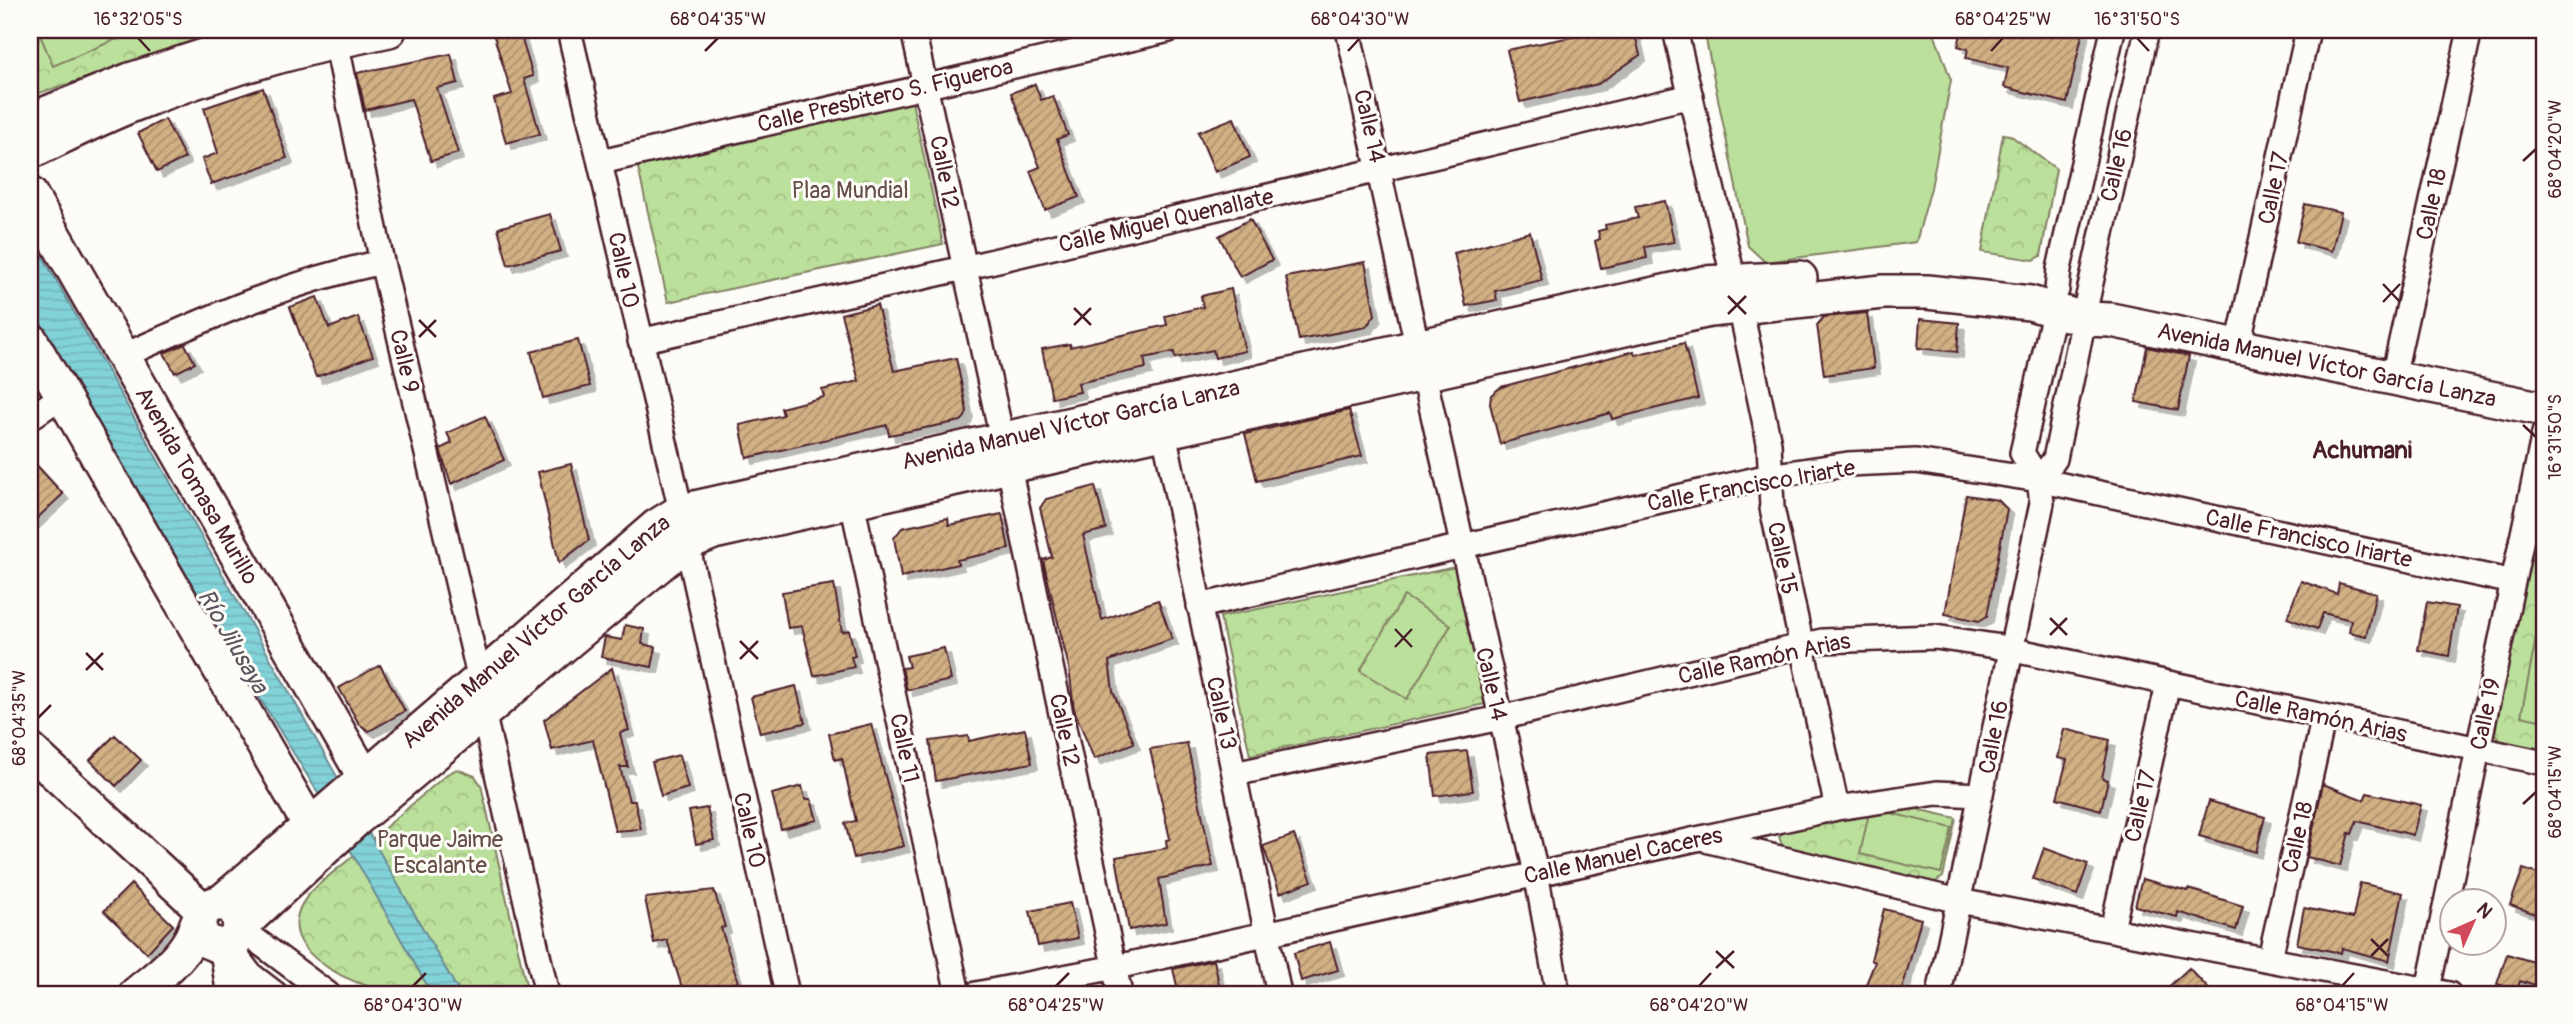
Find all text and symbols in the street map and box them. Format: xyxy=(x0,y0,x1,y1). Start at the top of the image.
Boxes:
text: 16°32'05"S xyxy=(94,8,182,31)
text: 68°04'35"W xyxy=(670,8,766,31)
text: 68°04'30"W xyxy=(1311,8,1409,31)
text: 68°04'25"W xyxy=(1955,8,2051,31)
text: 16°31'50"S xyxy=(2094,8,2180,31)
street label: Calle Presbitero S. Figueroa xyxy=(754,52,1016,139)
street label: Calle 14 xyxy=(1347,87,1392,166)
text: 68°04'20"W xyxy=(2544,100,2567,198)
street label: Calle 16 xyxy=(2094,126,2139,205)
street label: Calle 12 xyxy=(923,133,966,211)
street label: Calle 17 xyxy=(2252,149,2295,227)
street label: Calle 18 xyxy=(2410,166,2453,243)
park label: Plaa Mundial xyxy=(791,176,909,205)
street label: Calle Miguel Quenallate xyxy=(1056,182,1277,259)
street label: Calle 10 xyxy=(601,229,646,311)
street label: Avenida Manuel Víctor García Lanza xyxy=(2155,316,2499,414)
street label: Calle 9 xyxy=(383,327,426,396)
street label: Avenida Manuel Víctor García Lanza xyxy=(899,373,1242,476)
street label: Avenida Tomasa Murillo xyxy=(129,382,265,590)
text: 16°31'50"S xyxy=(2544,394,2567,480)
district label: Achumani xyxy=(2312,436,2412,465)
street label: Calle Francisco Iriarte xyxy=(1645,453,1858,518)
street label: Calle Francisco Iriarte xyxy=(2203,502,2416,575)
street label: Avenida Manuel Víctor García Lanza xyxy=(396,508,675,755)
street label: Calle 15 xyxy=(1761,519,1804,597)
water label: Río Jilusaya xyxy=(191,584,275,700)
street label: Calle Ramón Arias xyxy=(1675,626,1853,691)
street label: Calle 14 xyxy=(1469,645,1514,724)
text: 68°04'35"W xyxy=(8,670,31,766)
street label: Calle 13 xyxy=(1200,674,1243,752)
street label: Calle 19 xyxy=(2464,675,2507,753)
street label: Calle Ramón Arias xyxy=(2232,684,2410,749)
street label: Calle 12 xyxy=(1043,691,1086,769)
street label: Calle 16 xyxy=(1972,698,2015,776)
street label: Calle 11 xyxy=(883,711,926,785)
text: 68°04'15"W xyxy=(2544,745,2567,839)
street label: Calle 17 xyxy=(2118,767,2163,845)
street label: Calle 10 xyxy=(727,789,772,871)
street label: Calle 18 xyxy=(2275,798,2320,876)
street label: Calle Manuel Caceres xyxy=(1521,820,1725,891)
park label: Parque Jaime Escalante xyxy=(377,825,504,880)
north arrow xyxy=(2438,888,2508,958)
text: N xyxy=(2471,898,2497,924)
text: 68°04'30"W xyxy=(364,994,462,1017)
text: 68°04'25"W xyxy=(1008,994,1104,1017)
text: 68°04'20"W xyxy=(1650,994,1748,1017)
text: 68°04'15"W xyxy=(2295,994,2389,1017)

